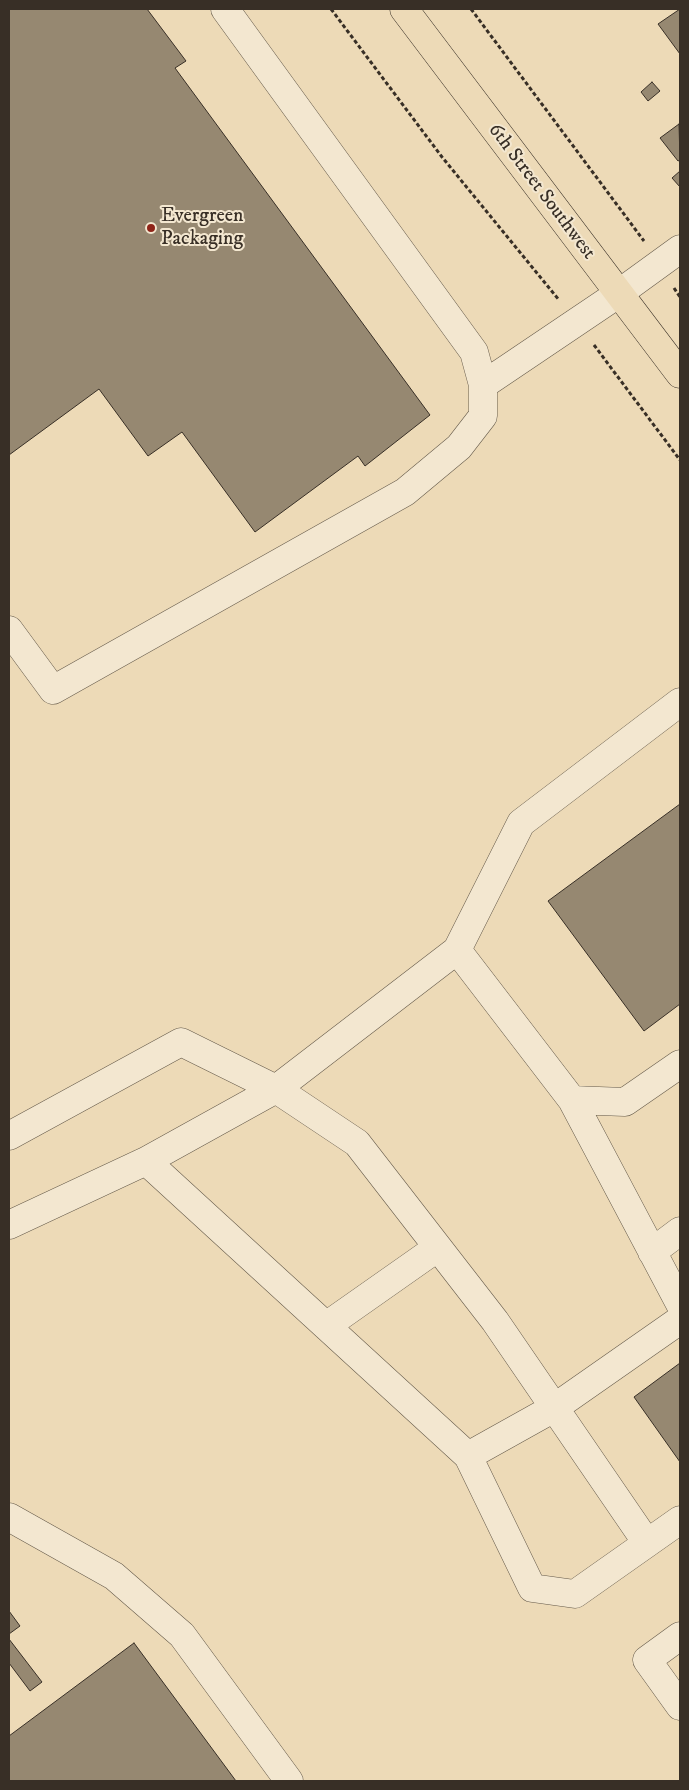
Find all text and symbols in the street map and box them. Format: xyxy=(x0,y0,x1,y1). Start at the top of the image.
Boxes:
street label: 6th Street Southwest xyxy=(482,119,600,265)
place label: Evergreen Packaging xyxy=(161,205,243,252)
marker: Evergreen Packaging xyxy=(145,222,157,234)

